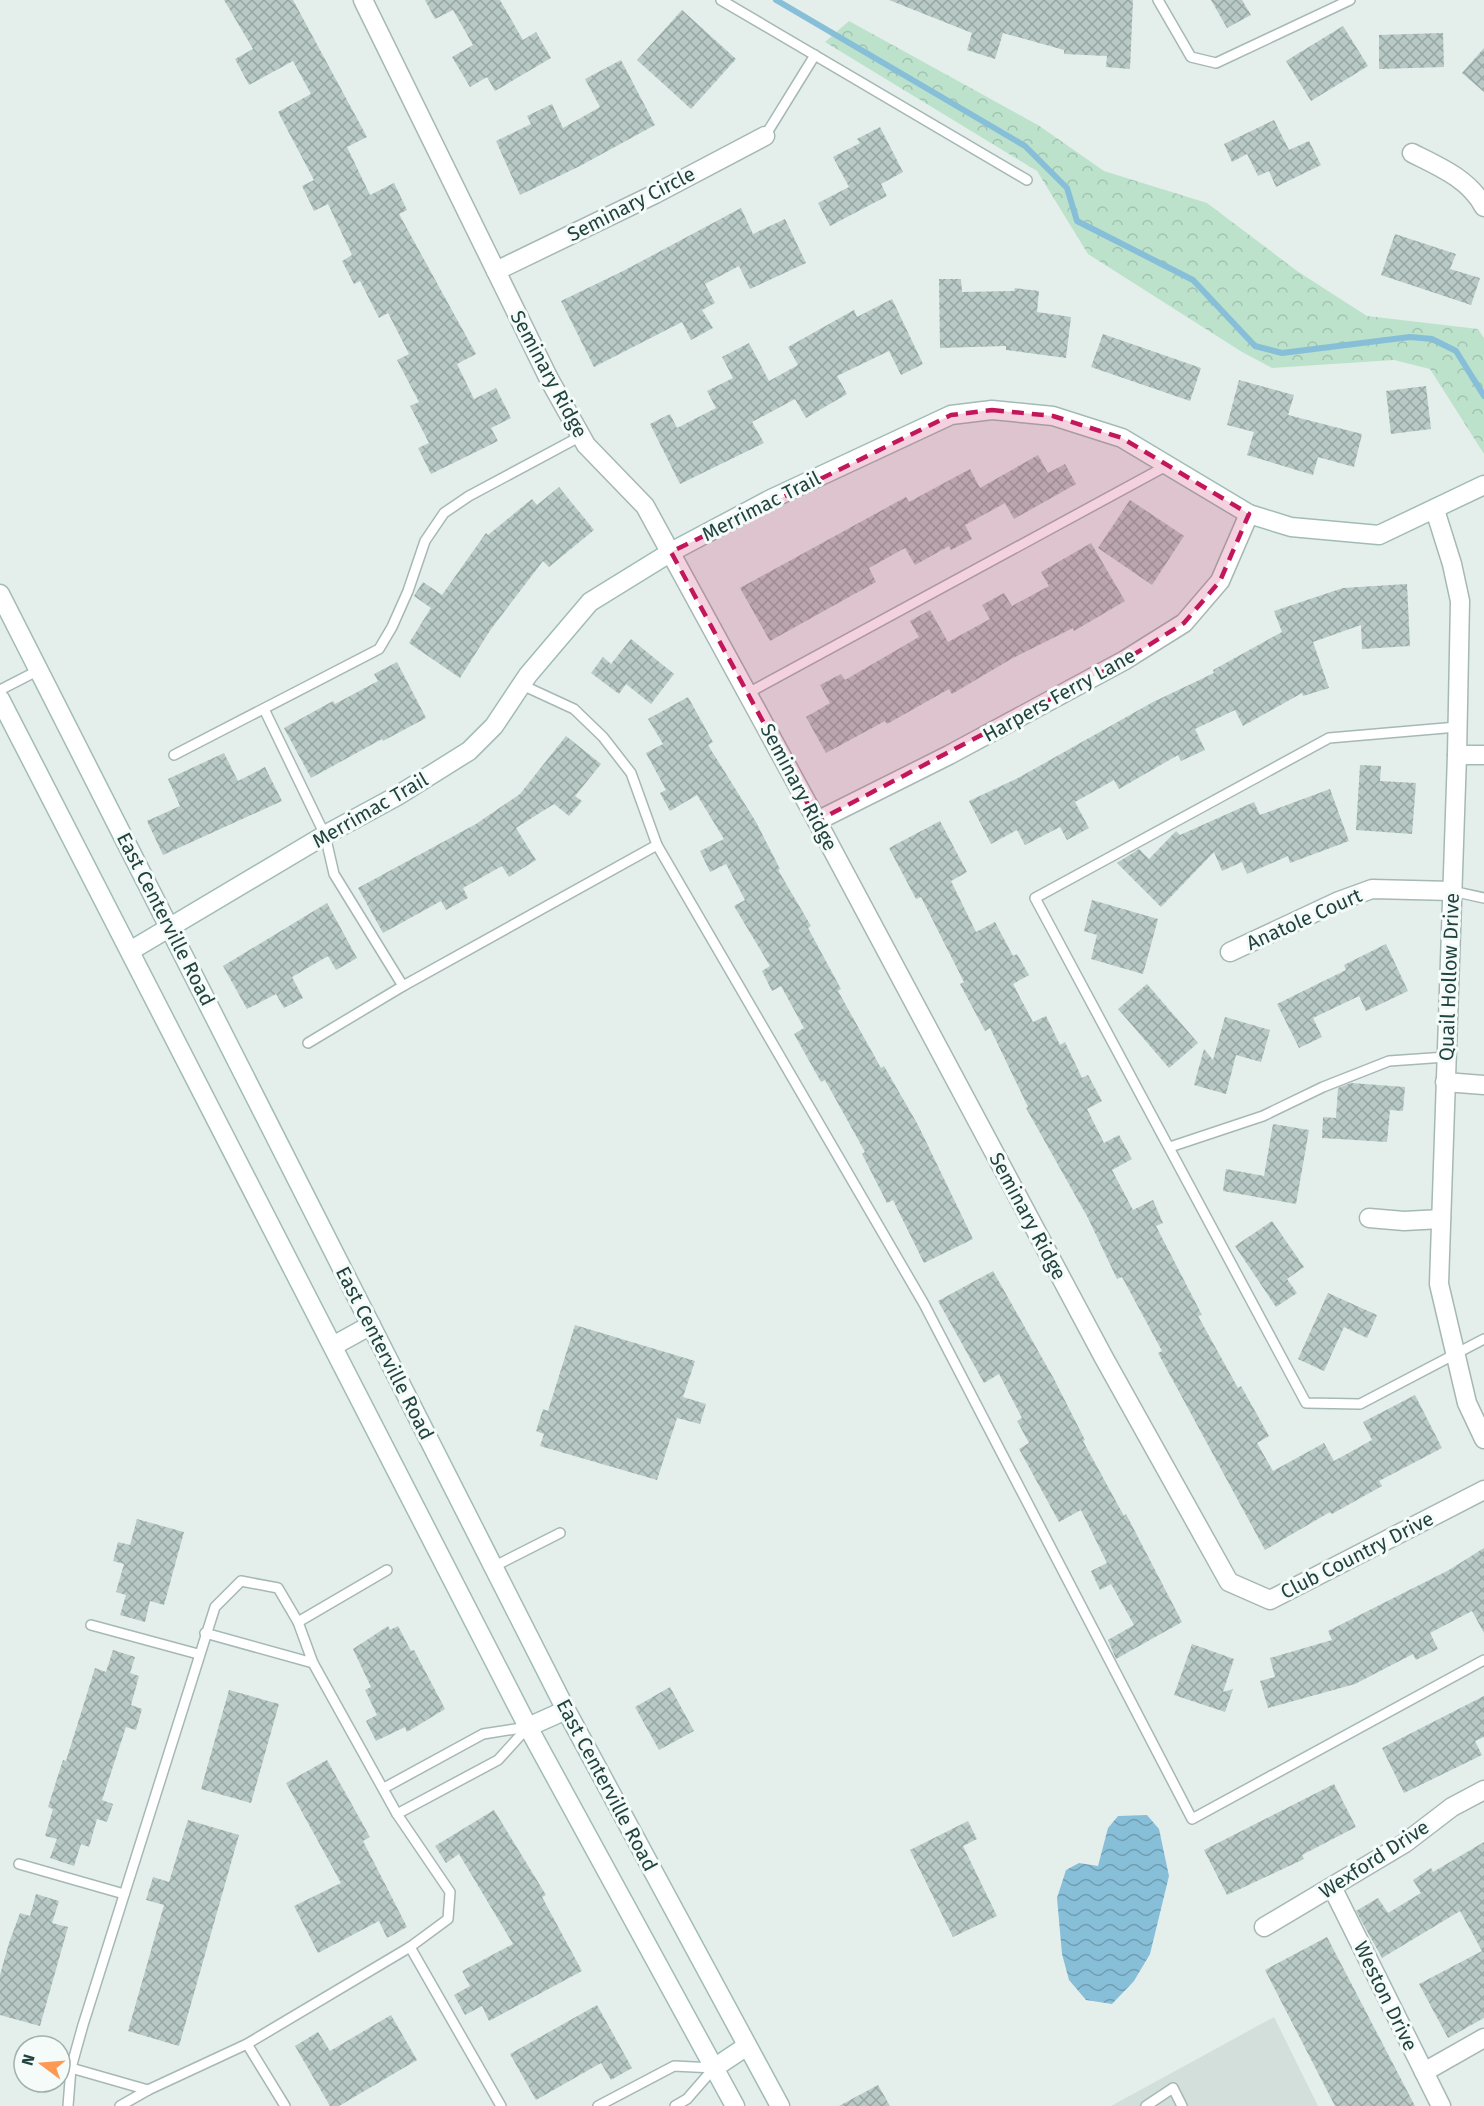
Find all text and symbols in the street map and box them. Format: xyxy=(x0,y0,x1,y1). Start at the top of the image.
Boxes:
street label: Seminary Circle xyxy=(563,161,699,247)
street label: Seminary Ridge xyxy=(505,306,593,442)
street label: Merrimac Trail xyxy=(698,466,824,546)
street label: Harpers Ferry Lane xyxy=(978,643,1140,747)
street label: Seminary Ridge xyxy=(755,719,843,855)
street label: Merrimac Trail xyxy=(308,767,432,853)
street label: East Centerville Road xyxy=(112,828,220,1010)
street label: Anatole Court xyxy=(1243,883,1366,955)
street label: Quail Hollow Drive xyxy=(1434,892,1464,1062)
street label: Seminary Ridge xyxy=(984,1148,1072,1284)
street label: East Centerville Road xyxy=(331,1262,439,1444)
street label: Club Country Drive xyxy=(1276,1506,1438,1604)
street label: East Centerville Road xyxy=(551,1695,663,1875)
street label: Wexford Drive xyxy=(1315,1815,1433,1903)
street label: Weston Drive xyxy=(1349,1937,1423,2055)
north arrow xyxy=(12,2034,72,2094)
text: N xyxy=(17,2052,39,2068)

